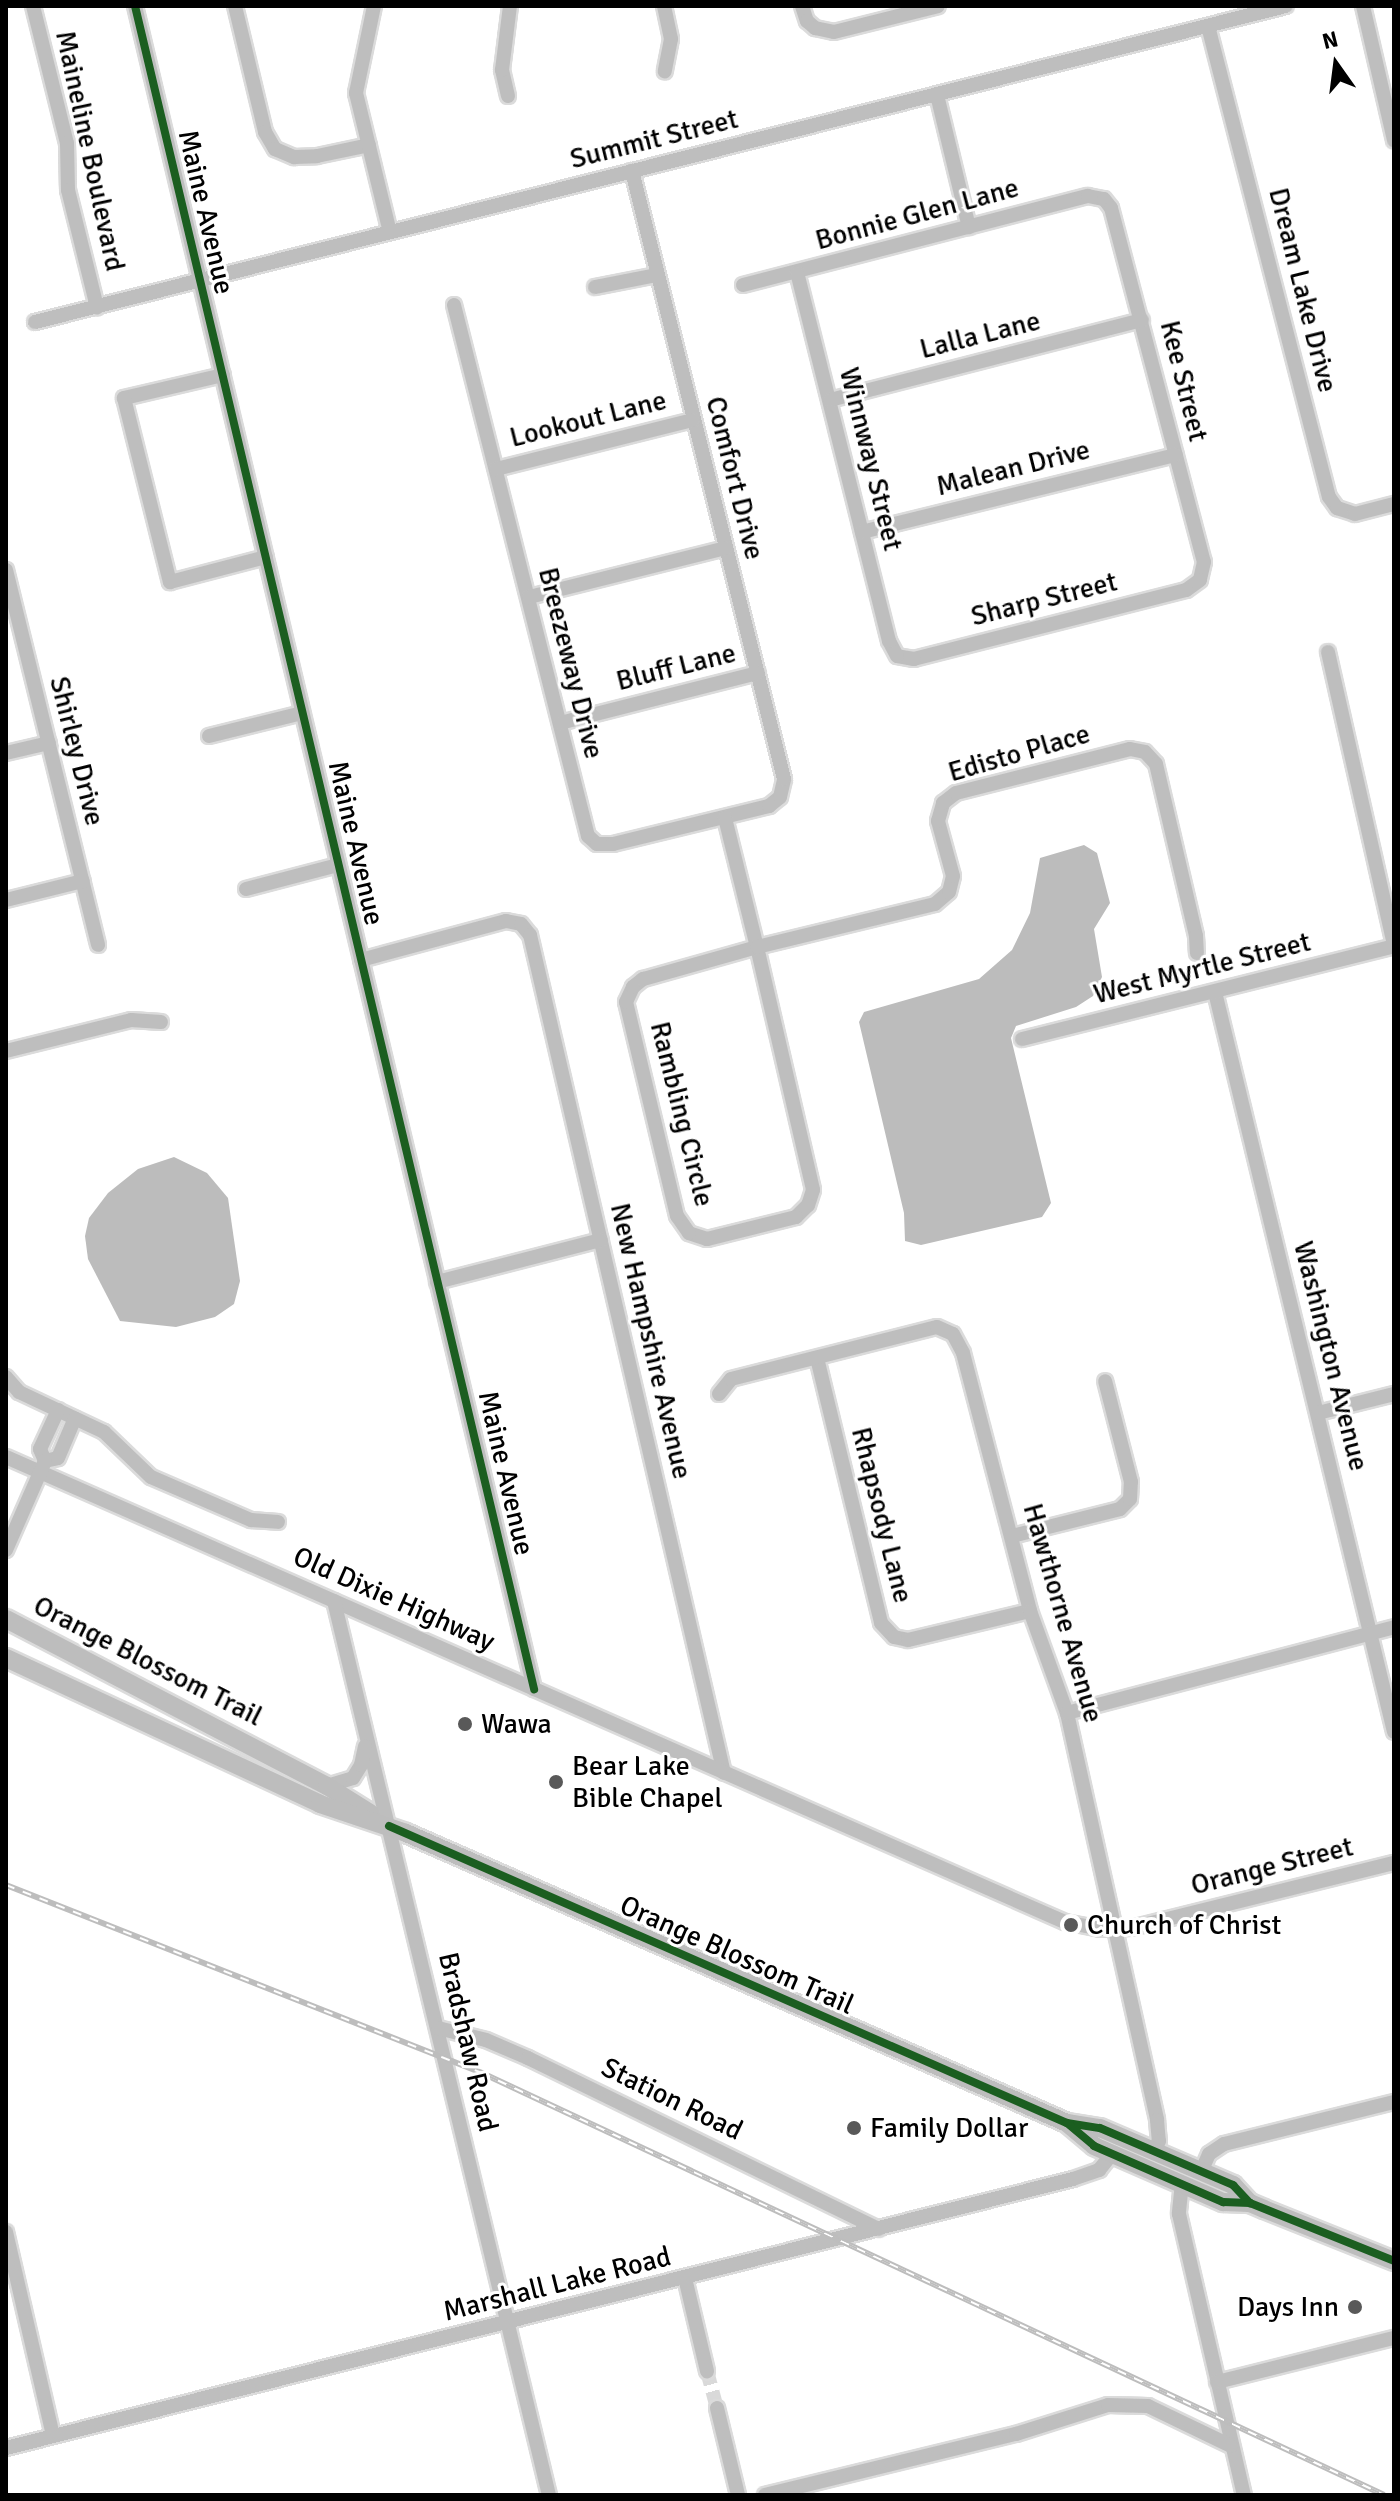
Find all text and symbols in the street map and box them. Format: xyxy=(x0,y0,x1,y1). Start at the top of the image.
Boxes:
north arrow xyxy=(1296,24,1376,104)
text: N xyxy=(1319,25,1341,55)
street label: Maineline Boulevard xyxy=(48,28,132,274)
street label: Summit Street xyxy=(567,102,741,176)
street label: Maine Avenue xyxy=(171,127,241,297)
street label: Bonnie Glen Lane xyxy=(812,171,1022,257)
street label: Dream Lake Drive xyxy=(1261,184,1345,396)
street label: Lalla Lane xyxy=(916,304,1044,366)
street label: Kee Street xyxy=(1153,317,1215,445)
street label: Winnway Street xyxy=(832,364,910,554)
street label: Lookout Lane xyxy=(506,383,670,455)
street label: Comfort Drive xyxy=(699,393,771,563)
street label: Malean Drive xyxy=(933,433,1093,503)
street label: Breezeway Drive xyxy=(531,564,611,762)
street label: Sharp Street xyxy=(968,565,1120,633)
street label: Bluff Lane xyxy=(613,636,739,698)
street label: Shirley Drive xyxy=(42,673,112,829)
street label: Edisto Place xyxy=(944,717,1094,789)
street label: Maine Avenue xyxy=(321,758,391,928)
street label: West Myrtle Street xyxy=(1090,925,1314,1011)
street label: Rambling Circle xyxy=(643,1018,721,1210)
street label: New Hampshire Avenue xyxy=(603,1200,699,1482)
street label: Washington Avenue xyxy=(1286,1238,1376,1474)
street label: Maine Avenue xyxy=(471,1388,541,1558)
street label: Rhapsody Lane xyxy=(844,1424,920,1606)
street label: Hawthorne Avenue xyxy=(1016,1500,1110,1726)
street label: Old Dixie Highway xyxy=(288,1540,500,1658)
street label: Orange Blossom Trail xyxy=(28,1589,268,1733)
place label: Wawa xyxy=(481,1707,552,1741)
marker: Wawa xyxy=(456,1715,474,1733)
place label: Bear Lake Bible Chapel xyxy=(572,1749,723,1815)
marker: Bear Lake Bible Chapel xyxy=(547,1773,565,1791)
street label: Orange Street xyxy=(1187,1830,1357,1902)
street label: Orange Blossom Trail xyxy=(615,1888,859,2022)
place label: Church of Christ xyxy=(1087,1908,1281,1942)
marker: Church of Christ xyxy=(1062,1916,1080,1934)
street label: Bradshaw Road xyxy=(431,1949,505,2135)
street label: Station Road xyxy=(596,2050,748,2148)
place label: Family Dollar xyxy=(870,2111,1028,2145)
marker: Family Dollar xyxy=(845,2119,863,2137)
street label: Marshall Lake Road xyxy=(440,2239,674,2329)
place label: Days Inn xyxy=(1237,2290,1339,2324)
marker: Days Inn xyxy=(1346,2298,1364,2316)

